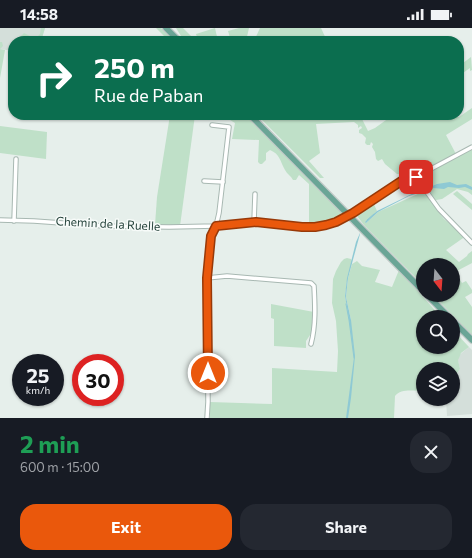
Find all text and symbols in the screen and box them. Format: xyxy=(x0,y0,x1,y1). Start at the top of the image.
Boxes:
text: 14:58 xyxy=(20,5,58,23)
text: 250 m xyxy=(94,50,175,84)
icon: right xyxy=(28,52,80,104)
text: Rue de Paban xyxy=(94,84,203,106)
pin xyxy=(399,160,433,194)
icon: arrive xyxy=(405,166,427,188)
street label: Chemin de la Ruelle xyxy=(55,213,161,233)
north arrow xyxy=(416,258,460,302)
map controls xyxy=(416,258,460,406)
button: search xyxy=(416,310,460,354)
position arrow xyxy=(187,352,229,394)
speed limit sign: 30 xyxy=(72,354,124,406)
button: layers xyxy=(416,362,460,406)
text: 25 xyxy=(26,363,50,387)
text: km/h xyxy=(26,384,50,396)
text: 2 min xyxy=(20,429,80,458)
button: close xyxy=(410,431,452,473)
text: 600 m · 15:00 xyxy=(20,459,100,475)
button: Exit xyxy=(20,504,232,550)
button: Share xyxy=(240,504,452,550)

